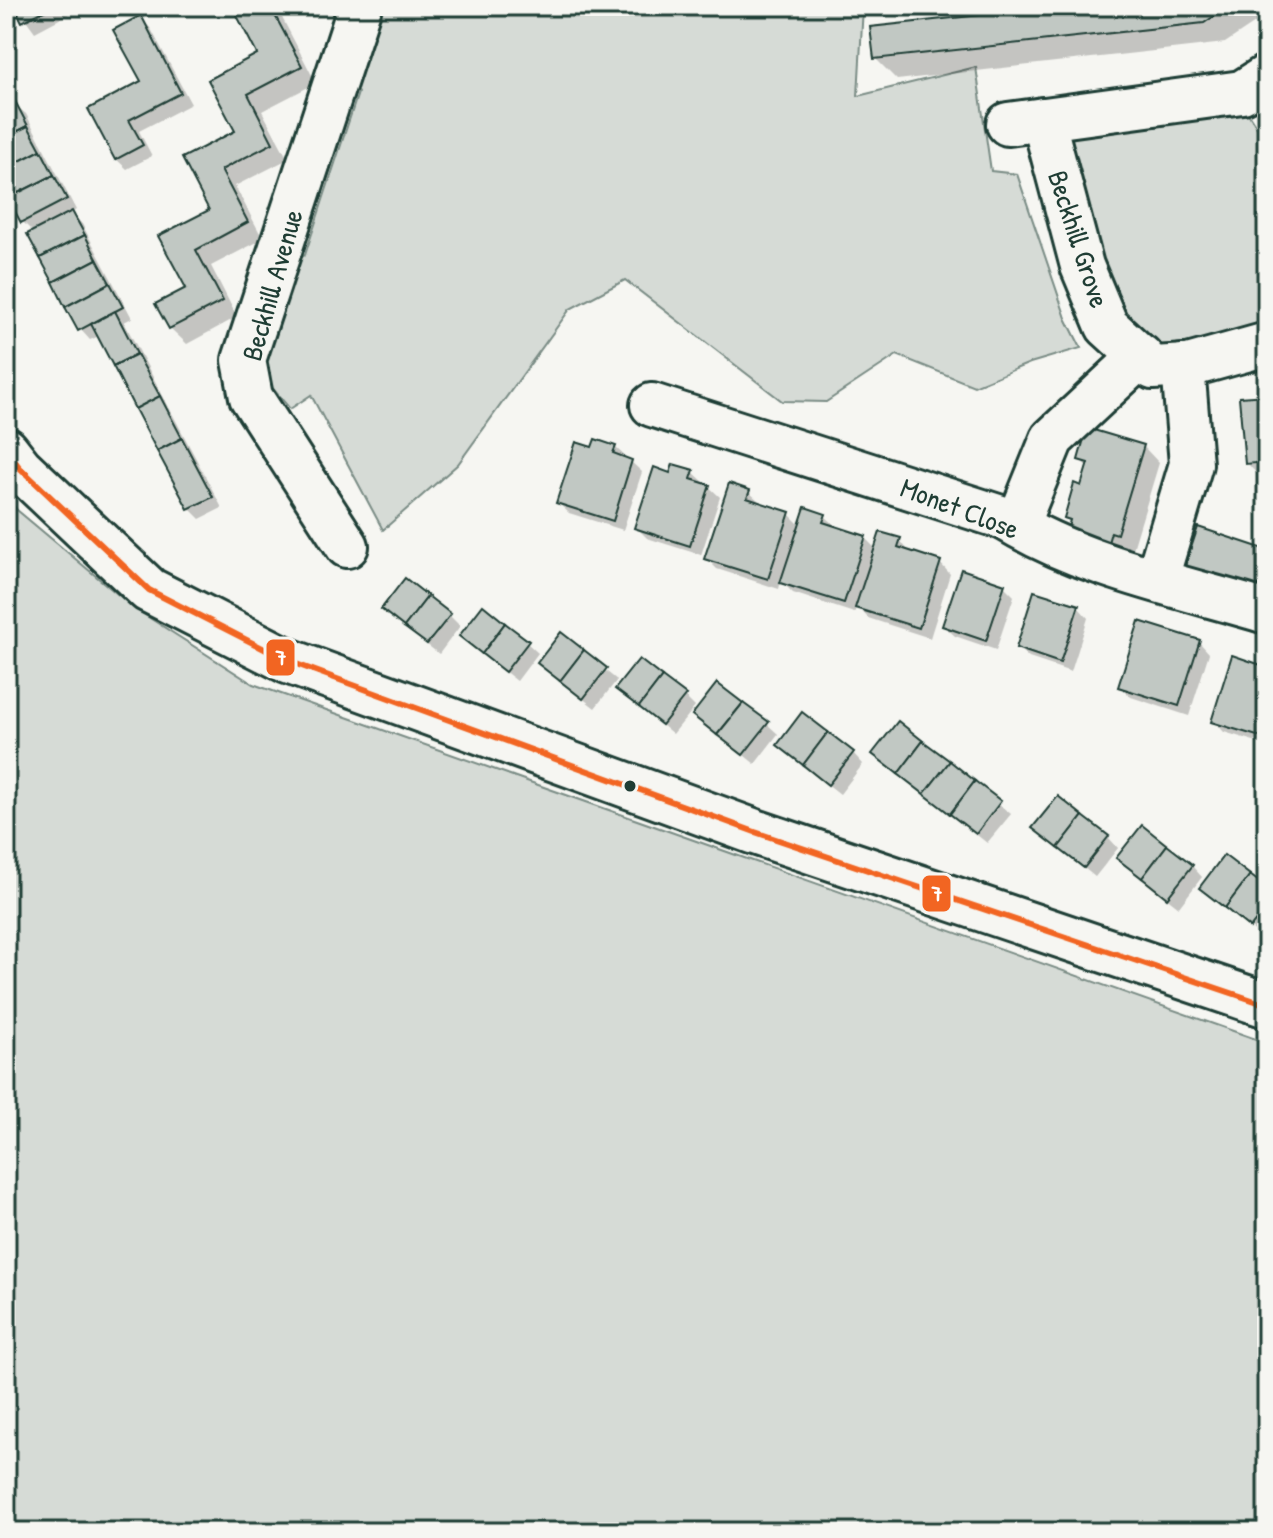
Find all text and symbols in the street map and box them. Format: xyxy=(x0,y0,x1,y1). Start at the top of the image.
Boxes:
street label: Beckhill Grove xyxy=(1039,165,1119,313)
street label: Beckhill Avenue xyxy=(232,205,312,365)
street label: Monet Close xyxy=(895,468,1025,548)
line badge: 7 xyxy=(265,638,296,677)
text: 7 xyxy=(275,642,287,672)
unlabelled marker xyxy=(622,778,638,794)
line badge: 7 xyxy=(921,874,952,913)
text: 7 xyxy=(931,878,943,908)

